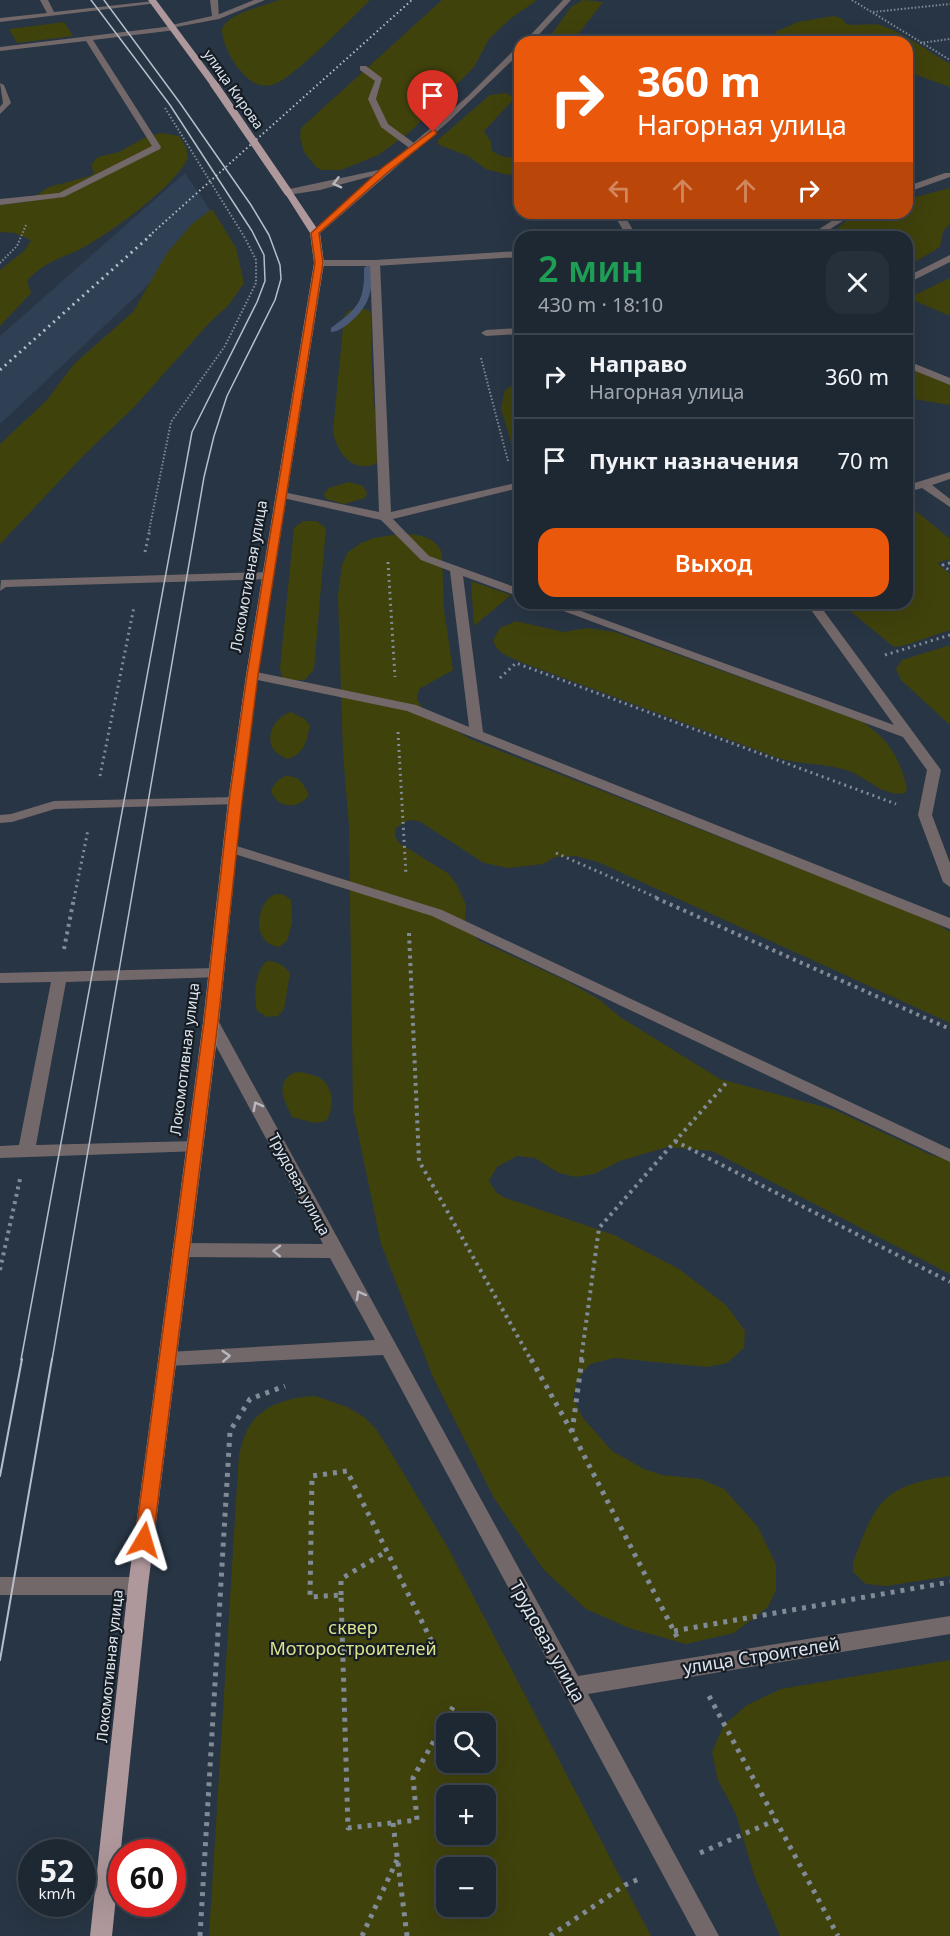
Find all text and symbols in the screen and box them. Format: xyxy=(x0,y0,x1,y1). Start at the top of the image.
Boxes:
street label: улица Кирова xyxy=(199,45,269,133)
text: 360 m xyxy=(637,52,761,109)
icon: right xyxy=(538,60,616,138)
pin xyxy=(407,70,458,132)
icon: arrive xyxy=(416,79,449,112)
text: Нагорная улица xyxy=(637,106,847,143)
icon: left xyxy=(603,174,636,207)
icon: ahead xyxy=(666,174,699,207)
icon: ahead xyxy=(729,174,762,207)
icon: right xyxy=(792,174,825,207)
one-way arrow xyxy=(332,175,342,188)
text: 2 мин xyxy=(538,244,644,293)
button: close xyxy=(826,251,889,314)
text: 430 m · 18:10 xyxy=(538,291,663,318)
text: Направо xyxy=(589,348,687,378)
icon: right xyxy=(538,360,571,393)
text: 360 m xyxy=(825,361,889,391)
text: Нагорная улица xyxy=(589,378,744,405)
icon: arrive xyxy=(538,444,571,477)
text: Пункт назначения xyxy=(589,445,799,475)
text: 70 m xyxy=(838,445,889,475)
street label: Локомотивная улица xyxy=(225,499,271,653)
button: Выход xyxy=(538,528,889,597)
street label: Локомотивная улица xyxy=(165,982,203,1136)
one-way arrow xyxy=(253,1101,264,1112)
street label: Трудовая улица xyxy=(265,1129,335,1239)
one-way arrow xyxy=(273,1245,282,1257)
one-way arrow xyxy=(356,1291,367,1302)
one-way arrow xyxy=(222,1349,231,1362)
position arrow xyxy=(112,1508,176,1572)
street label: Трудовая улица xyxy=(505,1576,591,1706)
street label: Локомотивная улица xyxy=(91,1589,127,1743)
park label: сквер Моторостроителей xyxy=(269,1615,437,1660)
street label: улица Строителей xyxy=(681,1631,841,1679)
map controls xyxy=(436,1713,496,1917)
button: search xyxy=(436,1713,496,1773)
button: + xyxy=(436,1785,496,1845)
speed limit sign: 60 xyxy=(108,1839,186,1917)
text: 52 xyxy=(40,1850,74,1891)
button: − xyxy=(436,1857,496,1917)
text: km/h xyxy=(39,1883,75,1903)

